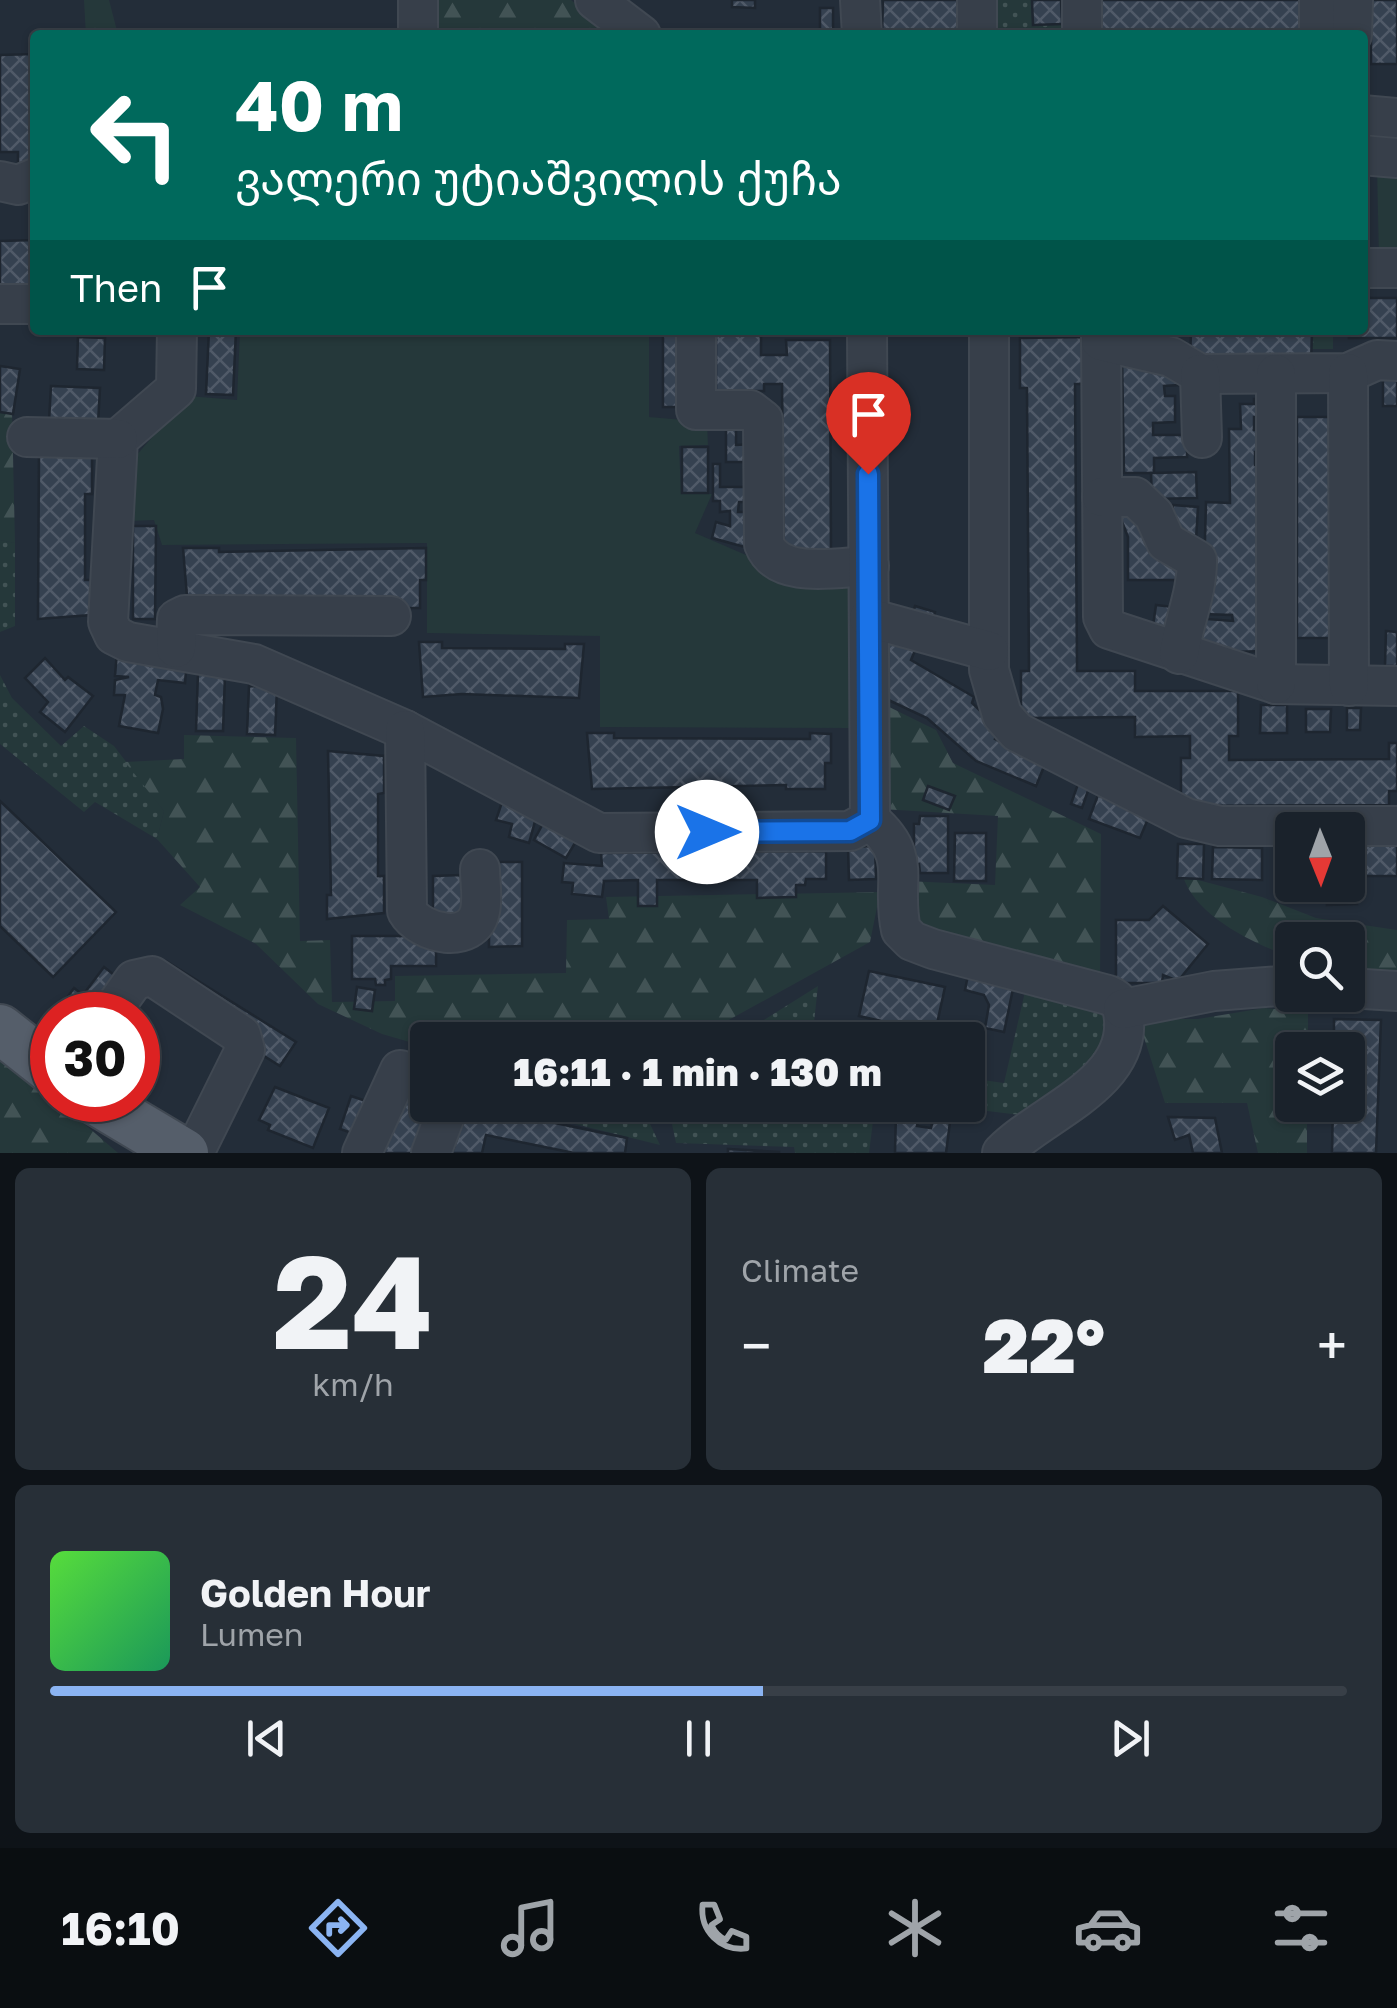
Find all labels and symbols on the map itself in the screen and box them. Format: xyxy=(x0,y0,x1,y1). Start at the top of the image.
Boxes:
pin xyxy=(826,372,911,475)
position arrow xyxy=(655,780,759,884)
north arrow xyxy=(1275,812,1365,902)
speed limit sign: 30 xyxy=(30,992,160,1122)

